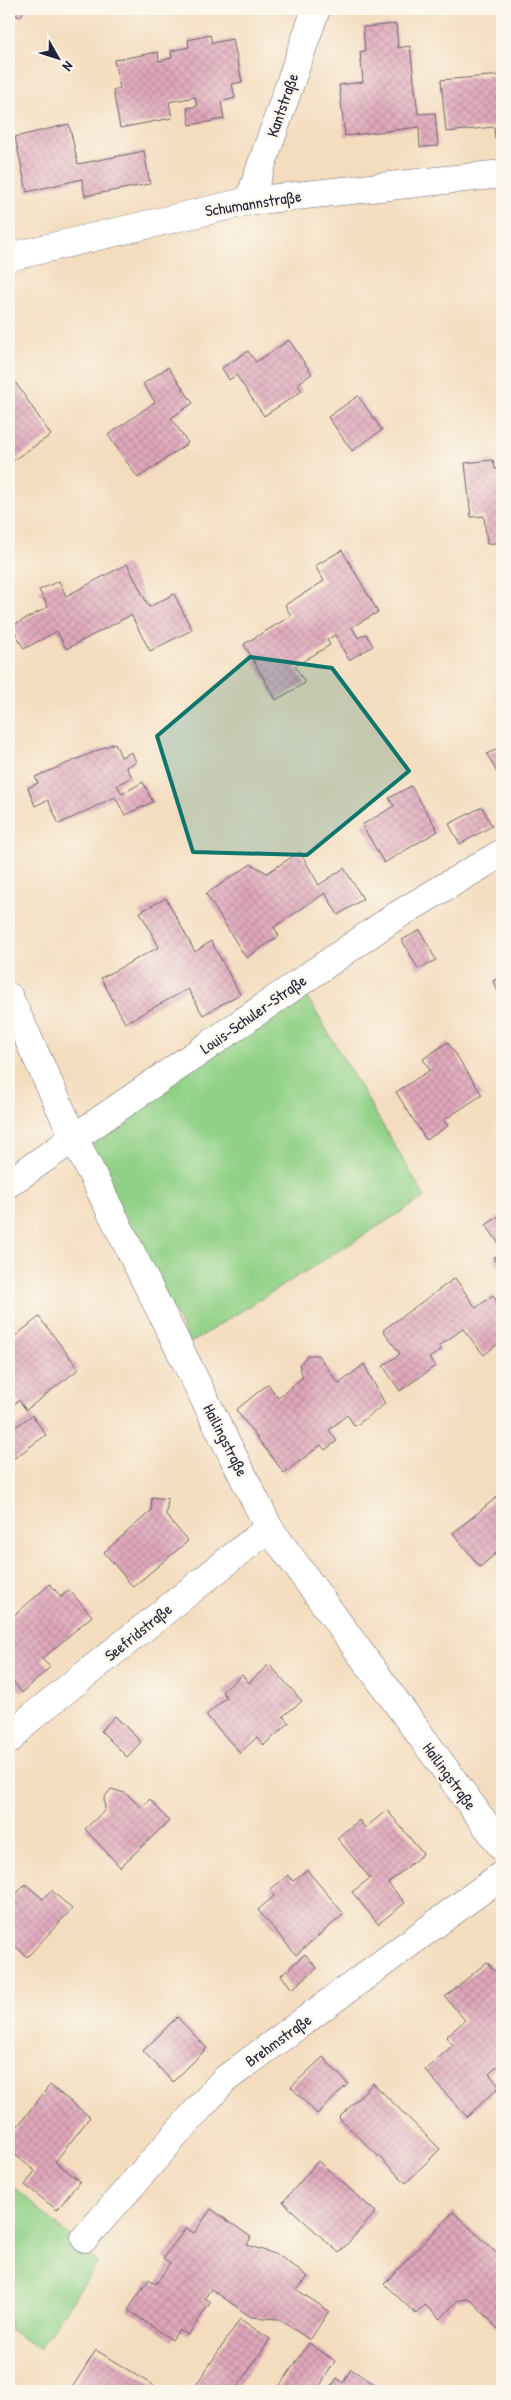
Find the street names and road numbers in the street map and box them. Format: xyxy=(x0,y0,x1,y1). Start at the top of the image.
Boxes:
street label: Kantstraße xyxy=(261,69,303,140)
street label: Schumannstraße xyxy=(203,184,303,221)
street label: Louis-Schuler-Straße xyxy=(195,969,311,1059)
street label: Hailingstraße xyxy=(198,1400,254,1481)
street label: Seefridstraße xyxy=(100,1598,177,1666)
street label: Hailingstraße xyxy=(418,1738,482,1815)
street label: Brehmstraße xyxy=(240,2008,316,2072)

